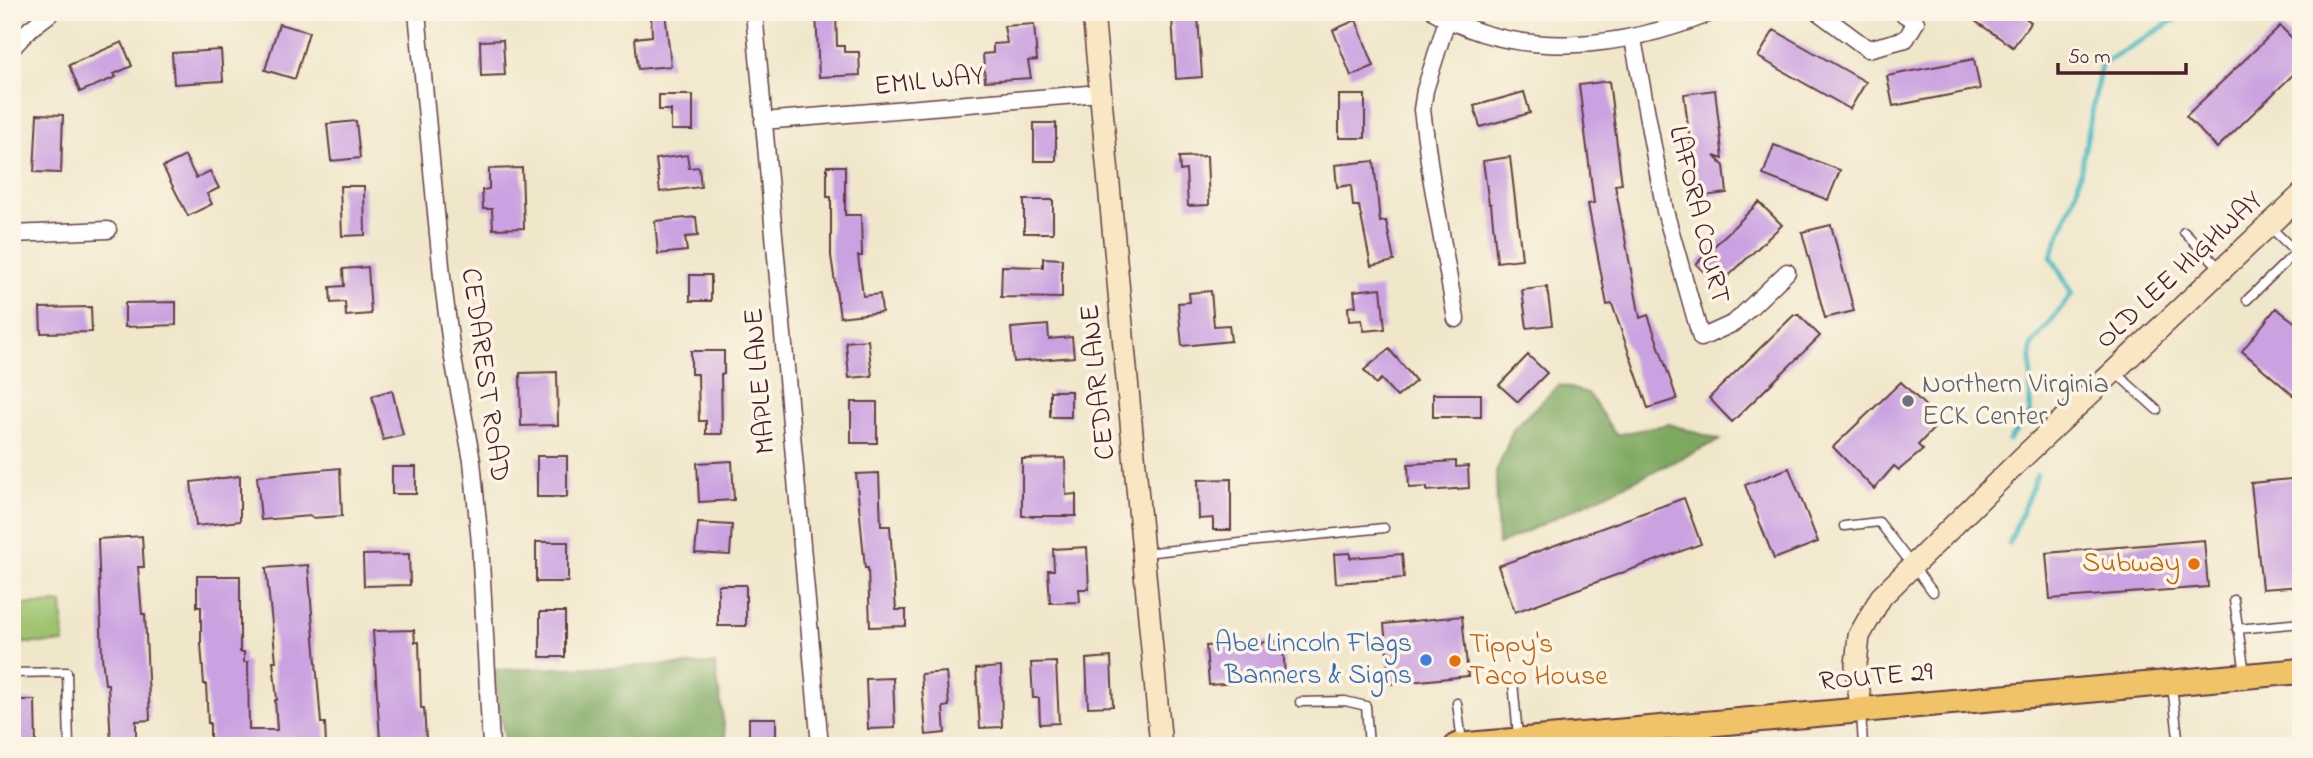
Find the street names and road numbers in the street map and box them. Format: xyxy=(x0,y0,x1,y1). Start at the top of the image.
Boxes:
street label: EMIL WAY xyxy=(872,56,986,108)
street label: LAFORA COURT xyxy=(1656,122,1740,308)
street label: OLD LEE HIGHWAY xyxy=(2087,182,2273,360)
street label: CEDAREST ROAD xyxy=(449,265,519,485)
street label: CEDAR LANE xyxy=(1070,302,1128,462)
street label: MAPLE LANE xyxy=(734,306,788,456)
street label: ROUTE 29 xyxy=(1817,653,1935,703)

